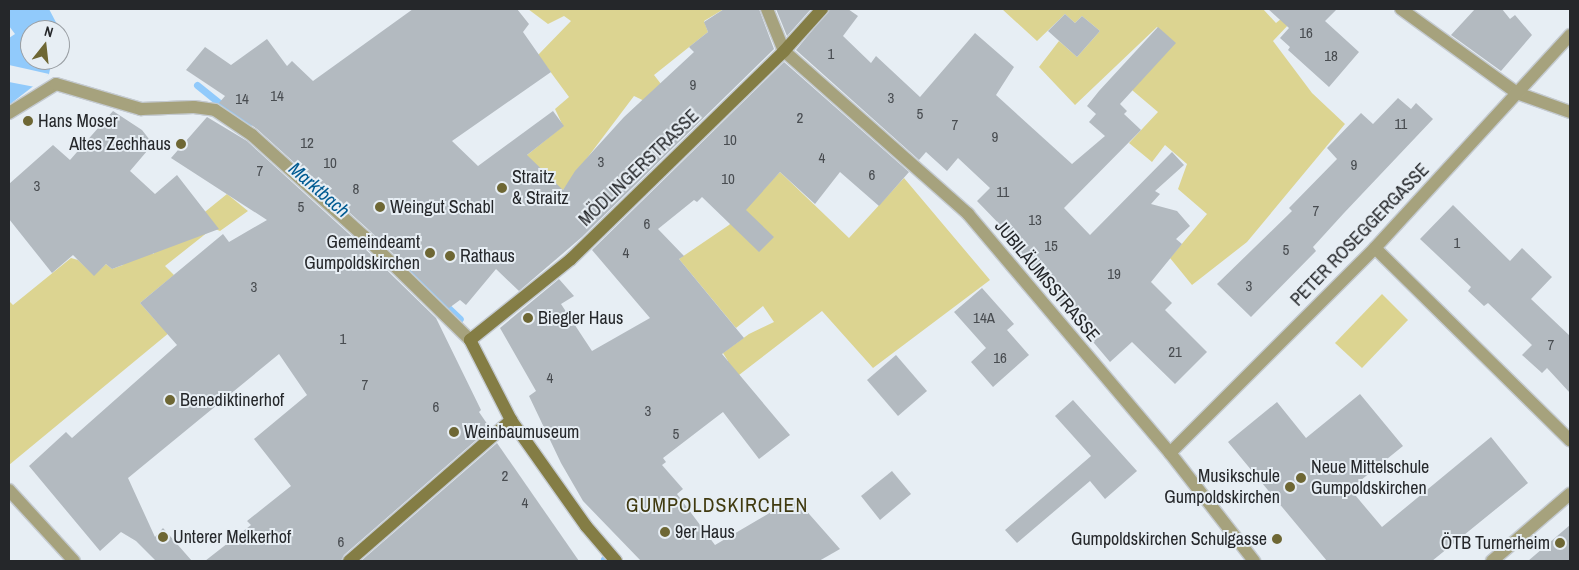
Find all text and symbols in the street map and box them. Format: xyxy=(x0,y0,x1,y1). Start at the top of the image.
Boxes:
north arrow xyxy=(20,20,70,70)
text: N xyxy=(42,22,55,41)
house number: 16 xyxy=(1299,24,1313,42)
house number: 1 xyxy=(828,45,834,63)
house number: 18 xyxy=(1324,47,1338,65)
house number: 9 xyxy=(690,76,696,94)
house number: 14 xyxy=(270,87,284,105)
house number: 3 xyxy=(888,89,894,107)
house number: 14 xyxy=(235,90,249,108)
street label: MÖDLINGERSTRASSE xyxy=(575,105,703,231)
house number: 5 xyxy=(917,105,923,123)
house number: 2 xyxy=(797,109,803,127)
place label: Hans Moser xyxy=(38,110,118,132)
marker: Hans Moser xyxy=(22,115,34,127)
house number: 11 xyxy=(1395,115,1407,133)
house number: 7 xyxy=(952,116,958,134)
house number: 9 xyxy=(992,128,998,146)
house number: 10 xyxy=(723,131,737,149)
place label: Altes Zechhaus xyxy=(69,133,171,155)
house number: 12 xyxy=(300,134,314,152)
marker: Altes Zechhaus xyxy=(175,138,187,150)
house number: 4 xyxy=(819,149,825,167)
house number: 3 xyxy=(598,153,604,171)
house number: 10 xyxy=(323,154,337,172)
house number: 9 xyxy=(1351,156,1357,174)
water label: Marktbach xyxy=(284,158,354,222)
street label: PETER ROSEGGERGASSE xyxy=(1286,159,1434,311)
house number: 7 xyxy=(257,162,263,180)
house number: 6 xyxy=(869,166,875,184)
place label: Straitz & Straitz xyxy=(512,167,569,210)
house number: 10 xyxy=(721,170,735,188)
house number: 3 xyxy=(34,177,40,195)
house number: 8 xyxy=(353,180,359,198)
marker: Straitz & Straitz xyxy=(496,182,508,194)
house number: 11 xyxy=(997,183,1009,201)
place label: Weingut Schabl xyxy=(390,196,494,218)
house number: 5 xyxy=(298,198,304,216)
marker: Weingut Schabl xyxy=(374,201,386,213)
house number: 7 xyxy=(1313,202,1319,220)
house number: 13 xyxy=(1028,211,1042,229)
house number: 6 xyxy=(644,215,650,233)
street label: JUBILÄUMSSTRASSE xyxy=(990,216,1104,346)
place label: Gemeindeamt Gumpoldskirchen xyxy=(304,232,420,274)
house number: 1 xyxy=(1454,234,1460,252)
house number: 15 xyxy=(1044,237,1058,255)
house number: 5 xyxy=(1283,241,1289,259)
house number: 4 xyxy=(623,244,629,262)
place label: Rathaus xyxy=(460,245,515,267)
marker: Gemeindeamt Gumpoldskirchen xyxy=(424,247,436,259)
marker: Rathaus xyxy=(444,250,456,262)
house number: 19 xyxy=(1107,265,1121,283)
house number: 3 xyxy=(1246,277,1252,295)
house number: 3 xyxy=(251,278,257,296)
place label: Biegler Haus xyxy=(538,307,623,329)
house number: 14A xyxy=(973,309,995,327)
marker: Biegler Haus xyxy=(522,312,534,324)
house number: 1 xyxy=(340,330,346,348)
house number: 7 xyxy=(1548,336,1554,354)
house number: 21 xyxy=(1168,343,1182,361)
house number: 16 xyxy=(993,349,1007,367)
house number: 4 xyxy=(547,369,553,387)
house number: 7 xyxy=(362,376,368,394)
place label: Benediktinerhof xyxy=(180,389,284,411)
marker: Benediktinerhof xyxy=(164,394,176,406)
house number: 6 xyxy=(433,398,439,416)
house number: 3 xyxy=(645,402,651,420)
place label: Weinbaumuseum xyxy=(464,421,579,443)
house number: 5 xyxy=(673,425,679,443)
marker: Weinbaumuseum xyxy=(448,426,460,438)
place label: Neue Mittelschule Gumpoldskirchen xyxy=(1311,457,1429,499)
place label: Musikschule Gumpoldskirchen xyxy=(1164,466,1280,508)
house number: 2 xyxy=(502,467,508,485)
marker: Neue Mittelschule Gumpoldskirchen xyxy=(1295,472,1307,484)
marker: Musikschule Gumpoldskirchen xyxy=(1284,481,1296,493)
district label: GUMPOLDSKIRCHEN xyxy=(624,492,810,516)
house number: 4 xyxy=(522,494,528,512)
place label: 9er Haus xyxy=(675,521,735,543)
place label: Unterer Melkerhof xyxy=(173,526,291,548)
marker: 9er Haus xyxy=(659,526,671,538)
place label: Gumpoldskirchen Schulgasse xyxy=(1071,528,1267,550)
marker: Unterer Melkerhof xyxy=(157,531,169,543)
place label: ÖTB Turnerheim xyxy=(1441,532,1550,554)
house number: 6 xyxy=(338,533,344,551)
marker: Gumpoldskirchen Schulgasse xyxy=(1271,533,1283,545)
marker: ÖTB Turnerheim xyxy=(1554,537,1566,549)

